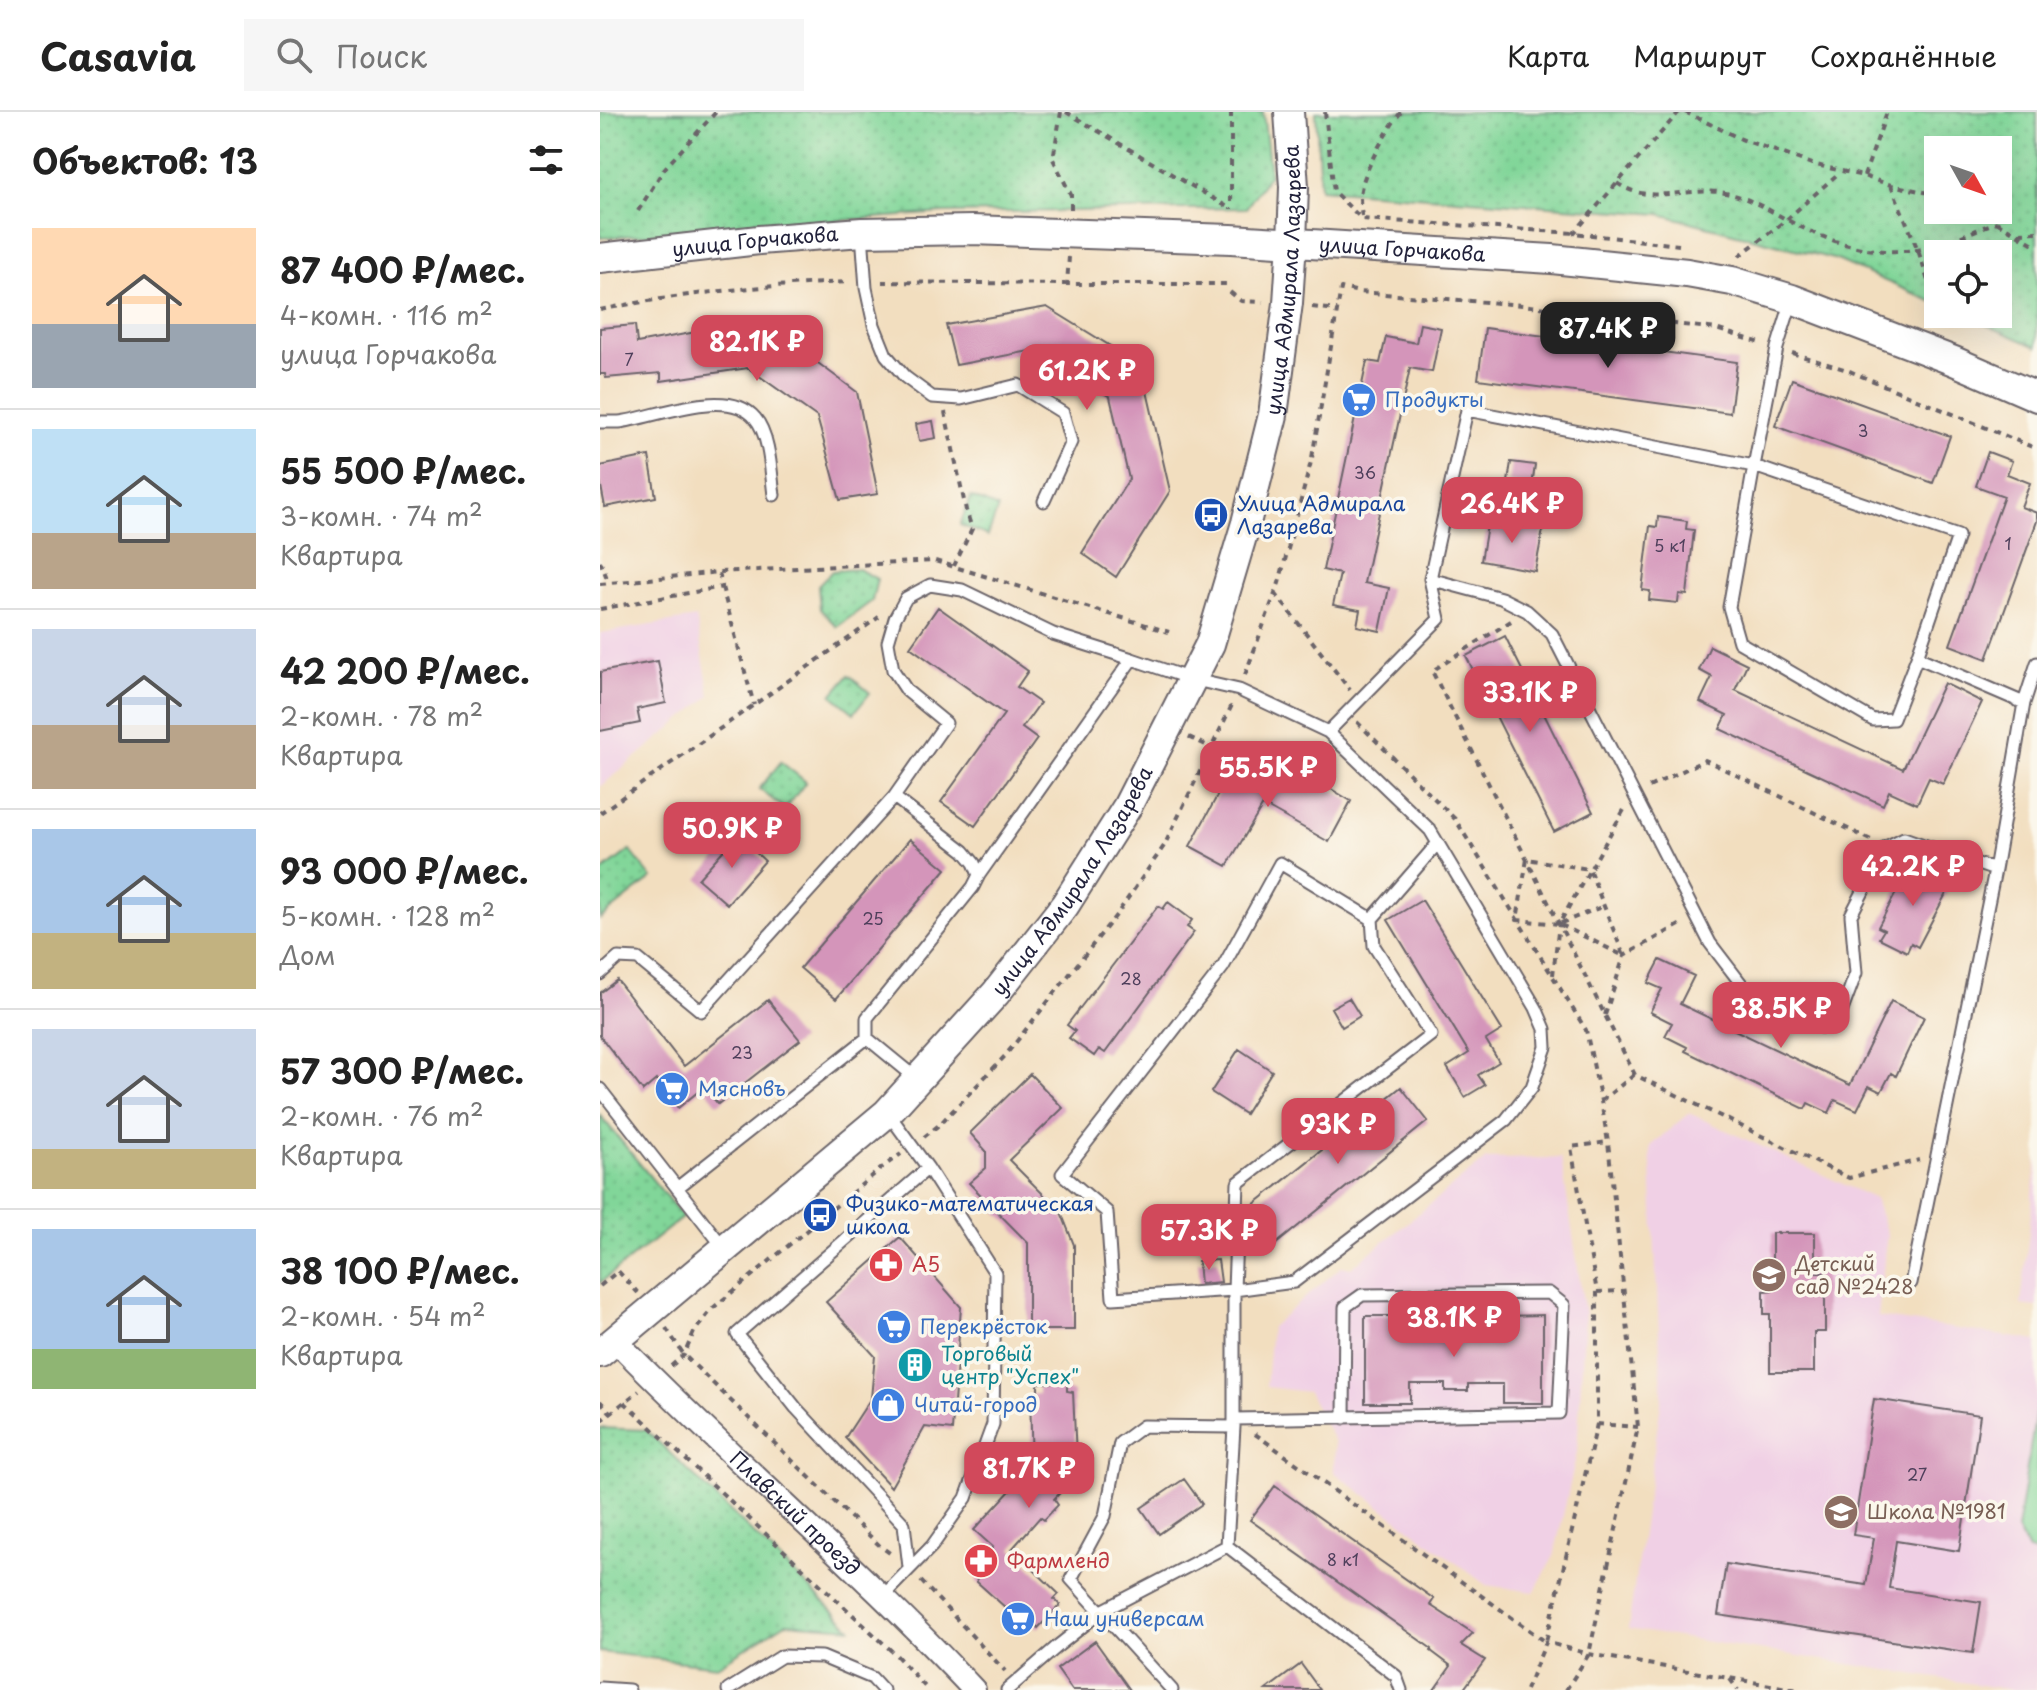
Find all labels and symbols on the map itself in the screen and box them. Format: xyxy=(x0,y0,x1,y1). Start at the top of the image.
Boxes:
north arrow xyxy=(1924,136,2012,224)
street label: улица Адмирала Лазарева xyxy=(1257,144,1308,417)
street label: улица Горчакова xyxy=(670,218,840,264)
street label: улица Горчакова xyxy=(1318,229,1487,269)
pin: 87.4K ₽ xyxy=(1534,302,1682,370)
pin: 82.1K ₽ xyxy=(683,315,831,383)
pin: 61.2K ₽ xyxy=(1013,344,1161,412)
house number: 7 xyxy=(624,347,634,371)
supermarket icon: Продукты xyxy=(1340,381,1378,419)
place label: Продукты xyxy=(1385,384,1484,414)
house number: 3 xyxy=(1858,418,1868,442)
house number: 36 xyxy=(1354,460,1376,484)
pin: 26.4K ₽ xyxy=(1438,477,1586,545)
place label: Улица Адмирала Лазарева xyxy=(1237,488,1406,541)
bus stop icon: Улица Адмирала Лазарева xyxy=(1192,496,1230,534)
house number: 1 xyxy=(2004,531,2012,555)
house number: 5 к1 xyxy=(1654,533,1686,557)
pin: 33.1K ₽ xyxy=(1456,666,1604,734)
pin: 55.5K ₽ xyxy=(1194,741,1342,809)
street label: улица Адмирала Лазарева xyxy=(984,761,1159,1001)
pin: 50.9K ₽ xyxy=(658,802,806,870)
pin: 42.2K ₽ xyxy=(1839,840,1987,908)
house number: 25 xyxy=(862,906,884,930)
house number: 28 xyxy=(1120,966,1142,990)
pin: 38.5K ₽ xyxy=(1707,982,1855,1050)
house number: 23 xyxy=(731,1040,753,1064)
supermarket icon: Мясновъ xyxy=(653,1070,691,1108)
place label: Мясновъ xyxy=(698,1073,786,1103)
pin: 93K ₽ xyxy=(1282,1098,1394,1166)
place label: Физико-математическая школа xyxy=(846,1188,1094,1241)
bus stop icon: Физико-математическая школа xyxy=(801,1196,839,1234)
pin: 57.3K ₽ xyxy=(1135,1204,1283,1272)
pharmacy icon: А5 xyxy=(867,1246,905,1284)
place label: Детский сад №2428 xyxy=(1794,1248,1914,1301)
place label: А5 xyxy=(912,1249,940,1279)
school or university icon: Детский сад №2428 xyxy=(1750,1256,1788,1294)
pin: 38.1K ₽ xyxy=(1380,1291,1528,1359)
supermarket icon: Перекрёсток xyxy=(875,1308,913,1346)
place label: Перекрёсток xyxy=(920,1311,1048,1341)
place label: Торговый центр "Успех" xyxy=(941,1338,1079,1391)
building icon: Торговый центр "Успех" xyxy=(896,1346,934,1384)
shop icon: Читай-город xyxy=(869,1386,907,1424)
place label: Читай-город xyxy=(914,1389,1038,1419)
pin: 81.7K ₽ xyxy=(955,1442,1103,1510)
street label: Плавский проезд xyxy=(723,1444,868,1582)
house number: 27 xyxy=(1907,1462,1927,1486)
school or university icon: Школа №1981 xyxy=(1822,1493,1860,1531)
place label: Школа №1981 xyxy=(1867,1496,2006,1526)
pharmacy icon: Фармленд xyxy=(962,1542,1000,1580)
place label: Фармленд xyxy=(1007,1545,1110,1575)
house number: 8 к1 xyxy=(1327,1547,1359,1571)
supermarket icon: Наш универсам xyxy=(999,1600,1037,1638)
place label: Наш универсам xyxy=(1044,1603,1205,1633)

